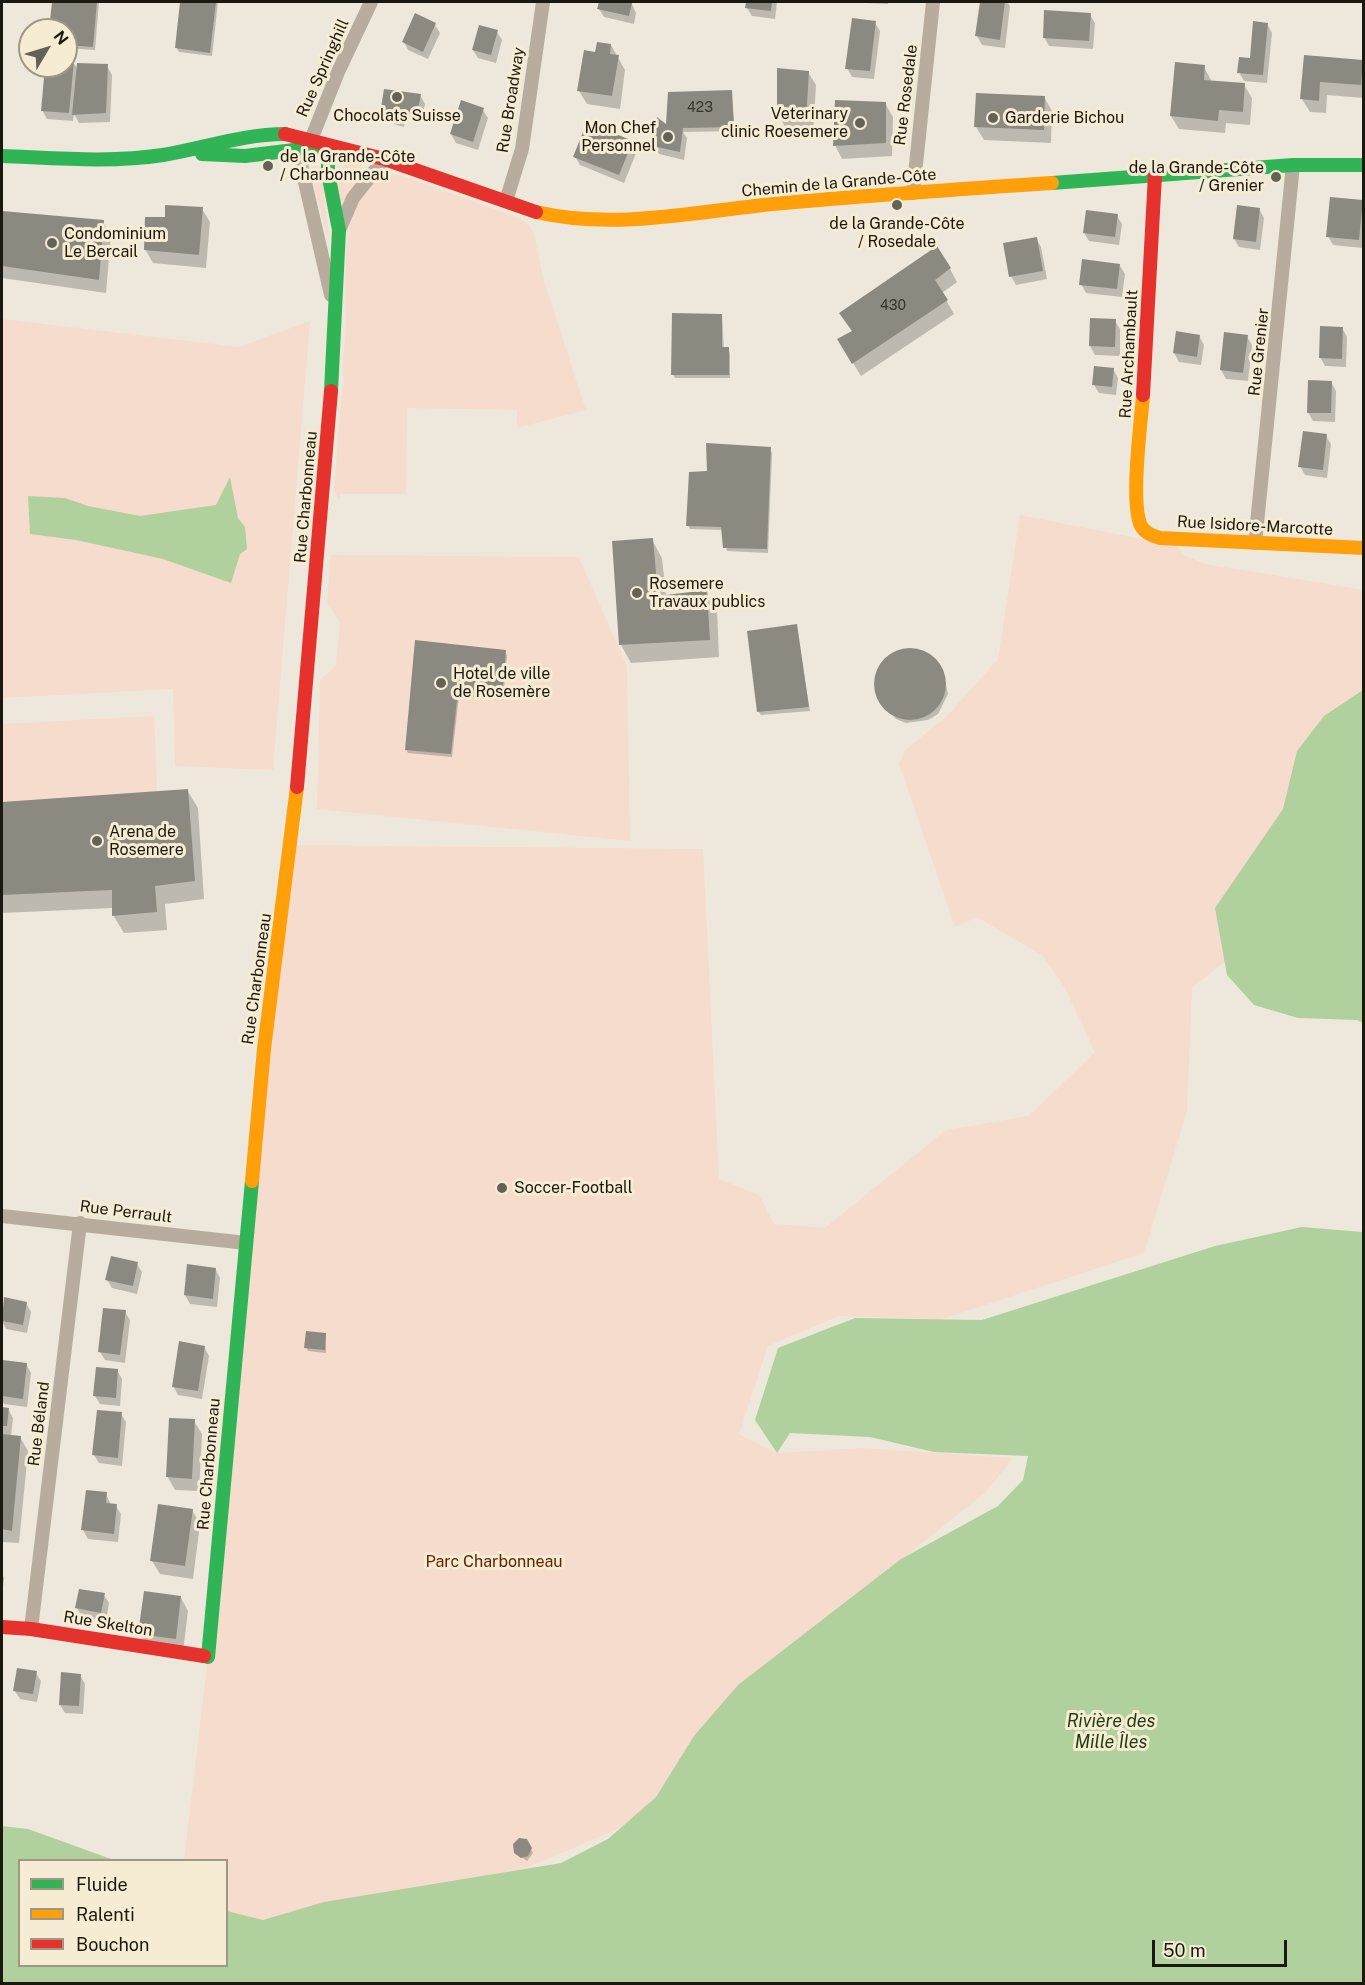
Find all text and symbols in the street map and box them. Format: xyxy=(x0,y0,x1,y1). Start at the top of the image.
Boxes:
street label: Rue Springhill xyxy=(293,16,353,120)
north arrow xyxy=(18,18,78,78)
text: N xyxy=(50,27,72,49)
street label: Rue Rosedale xyxy=(890,43,922,147)
street label: Rue Broadway xyxy=(493,46,529,154)
marker: Chocolats Suisse xyxy=(390,90,404,104)
house number: 423 xyxy=(687,100,713,116)
place label: Veterinary clinic Roesemere xyxy=(721,104,848,142)
place label: Chocolats Suisse xyxy=(333,106,461,126)
place label: Garderie Bichou xyxy=(1005,108,1124,128)
marker: Garderie Bichou xyxy=(986,111,1000,125)
marker: Veterinary clinic Roesemere xyxy=(853,116,867,130)
place label: Mon Chef Personnel xyxy=(581,118,656,156)
marker: Mon Chef Personnel xyxy=(661,130,675,144)
place label: de la Grande-Côte / Charbonneau xyxy=(280,147,415,185)
place label: de la Grande-Côte / Grenier xyxy=(1129,158,1264,196)
marker: de la Grande-Côte / Charbonneau xyxy=(261,159,275,173)
street label: Chemin de la Grande-Côte xyxy=(741,165,937,201)
marker: de la Grande-Côte / Grenier xyxy=(1269,170,1283,184)
marker: de la Grande-Côte / Rosedale xyxy=(890,198,904,212)
place label: de la Grande-Côte / Rosedale xyxy=(829,214,965,252)
place label: Condominium Le Bercail xyxy=(64,224,166,262)
marker: Condominium Le Bercail xyxy=(45,236,59,250)
street label: Rue Archambault xyxy=(1116,289,1142,419)
house number: 430 xyxy=(880,298,906,314)
street label: Rue Grenier xyxy=(1245,307,1273,397)
street label: Rue Charbonneau xyxy=(291,430,321,564)
street label: Rue Isidore-Marcotte xyxy=(1176,512,1334,540)
place label: Rosemere Travaux publics xyxy=(649,574,765,612)
marker: Rosemere Travaux publics xyxy=(630,586,644,600)
place label: Hotel de ville de Rosemère xyxy=(453,664,550,702)
marker: Hotel de ville de Rosemère xyxy=(434,676,448,690)
place label: Arena de Rosemere xyxy=(109,822,184,860)
marker: Arena de Rosemere xyxy=(90,834,104,848)
street label: Rue Charbonneau xyxy=(238,912,276,1046)
place label: Soccer-Football xyxy=(514,1178,633,1198)
marker: Soccer-Football xyxy=(495,1181,509,1195)
street label: Rue Perrault xyxy=(79,1197,173,1227)
street label: Rue Béland xyxy=(24,1381,54,1467)
street label: Rue Charbonneau xyxy=(194,1397,224,1531)
park label: Parc Charbonneau xyxy=(425,1552,563,1572)
street label: Rue Skelton xyxy=(62,1607,154,1641)
water label: Rivière des Mille Îles xyxy=(1067,1710,1155,1752)
legend xyxy=(18,1859,228,1967)
text: Fluide xyxy=(76,1874,128,1895)
text: Ralenti xyxy=(76,1904,135,1925)
scale bar xyxy=(1155,1928,1290,1966)
text: Bouchon xyxy=(76,1934,149,1955)
text: 50 m xyxy=(1163,1940,1206,1961)

